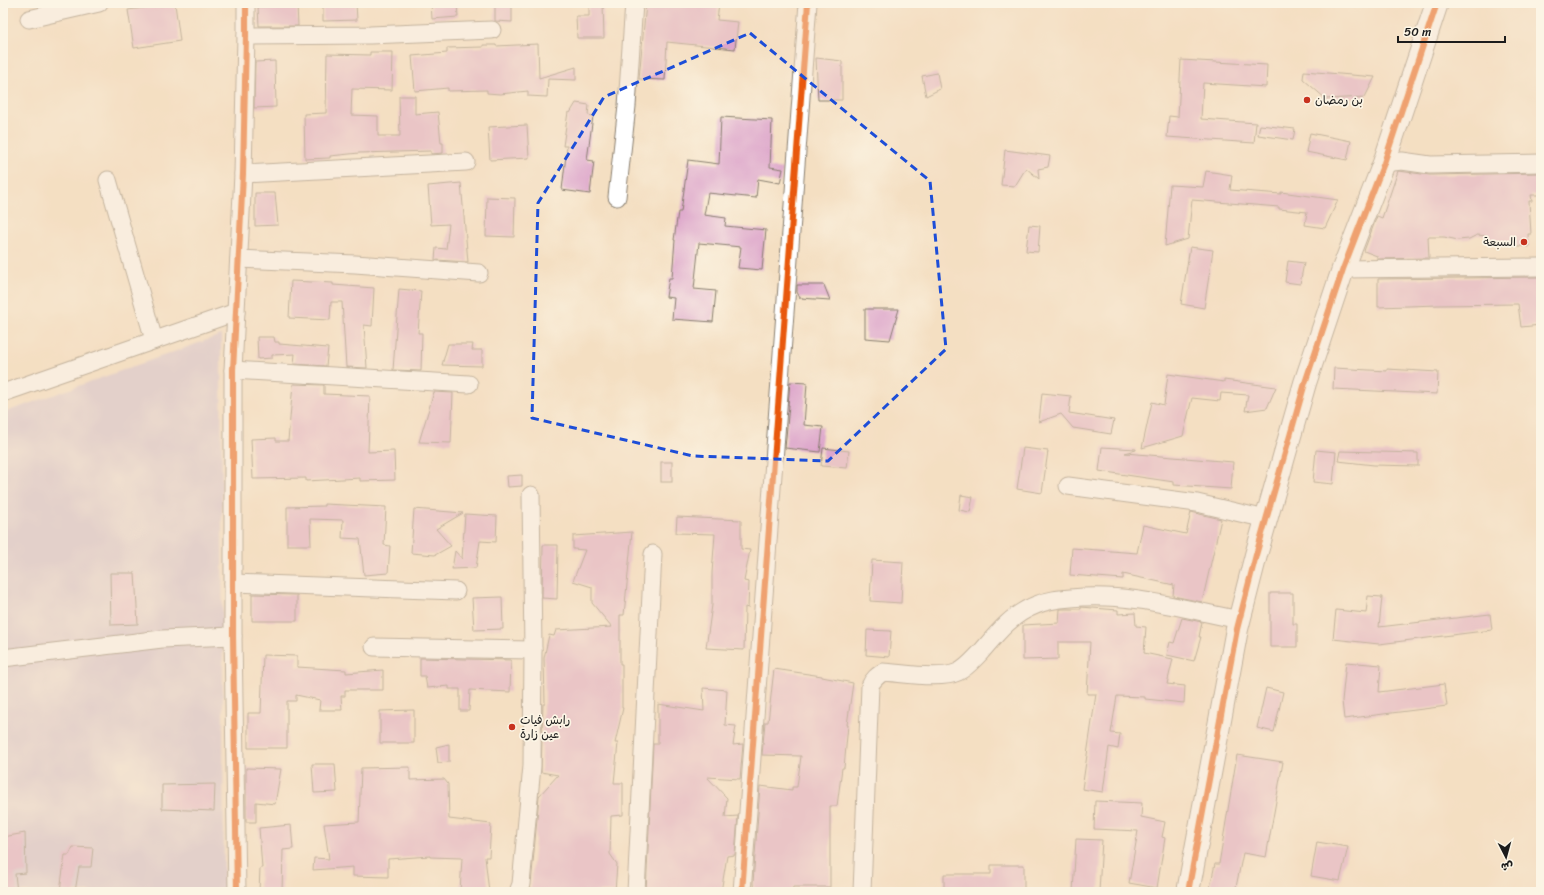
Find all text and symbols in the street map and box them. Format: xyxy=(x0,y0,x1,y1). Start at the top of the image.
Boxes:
scale bar xyxy=(1398,18,1505,44)
text: 50 m xyxy=(1404,21,1431,43)
place label: بن رمضان xyxy=(1315,89,1363,111)
marker: بن رمضان xyxy=(1302,95,1312,105)
place label: السبعة xyxy=(1483,231,1516,253)
marker: السبعة xyxy=(1519,237,1529,247)
place label: رابش فيات عين زارة xyxy=(520,709,570,745)
marker: رابش فيات عين زارة xyxy=(507,722,517,732)
north arrow xyxy=(1486,837,1526,877)
text: ش xyxy=(1500,856,1514,877)

